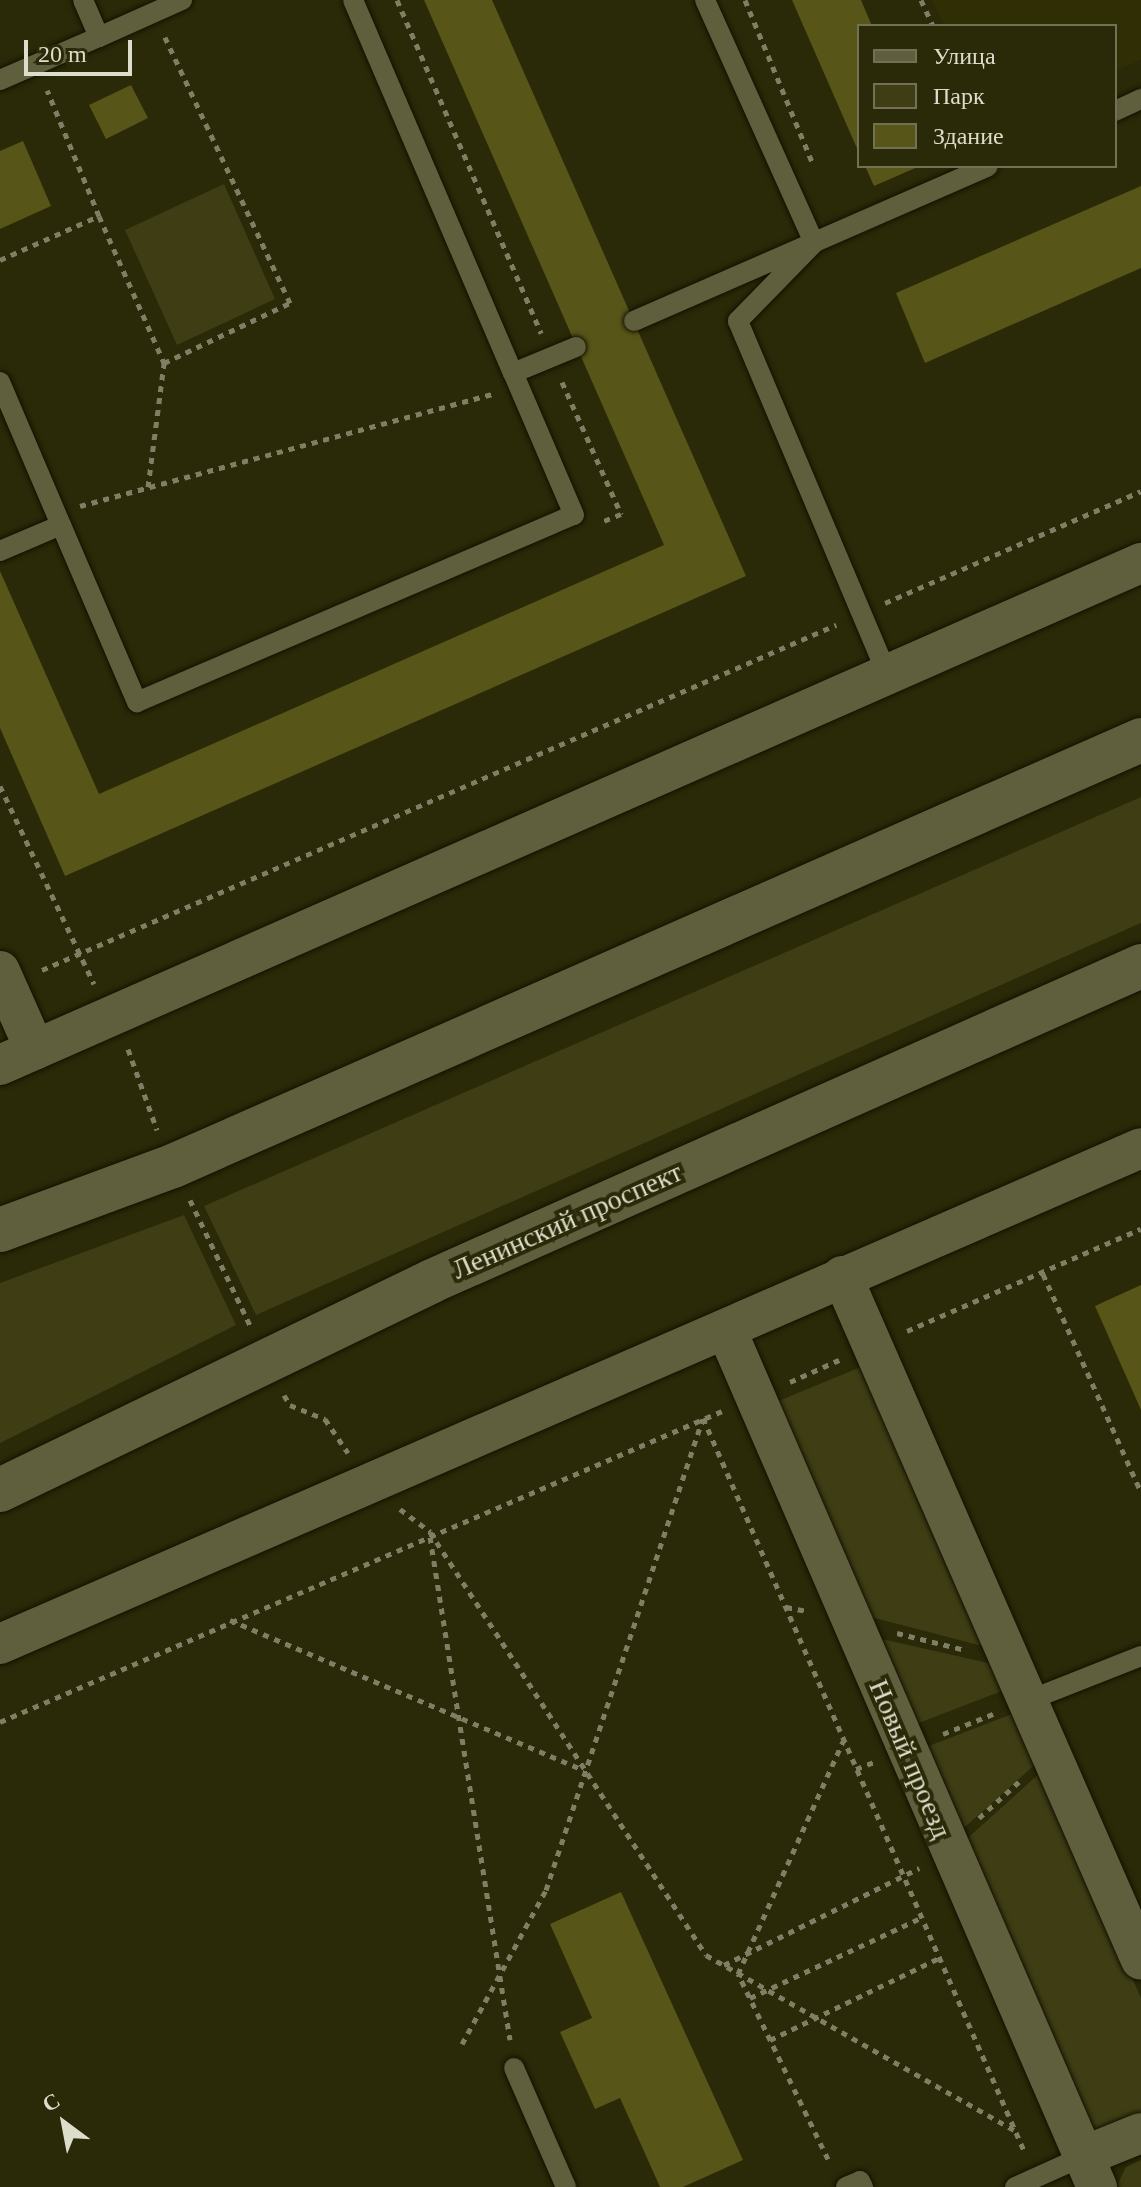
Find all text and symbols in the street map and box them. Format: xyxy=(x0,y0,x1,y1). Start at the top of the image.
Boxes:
scale bar xyxy=(28,24,136,74)
legend xyxy=(857,24,1117,168)
text: 20 m xyxy=(38,41,87,67)
text: Улица xyxy=(933,43,996,69)
text: Парк xyxy=(933,83,985,109)
text: Здание xyxy=(933,123,1004,149)
street label: Ленинский проспект xyxy=(447,1155,687,1287)
street label: Новый проезд xyxy=(861,1675,959,1843)
north arrow xyxy=(24,2083,104,2163)
text: С xyxy=(38,2087,64,2117)

